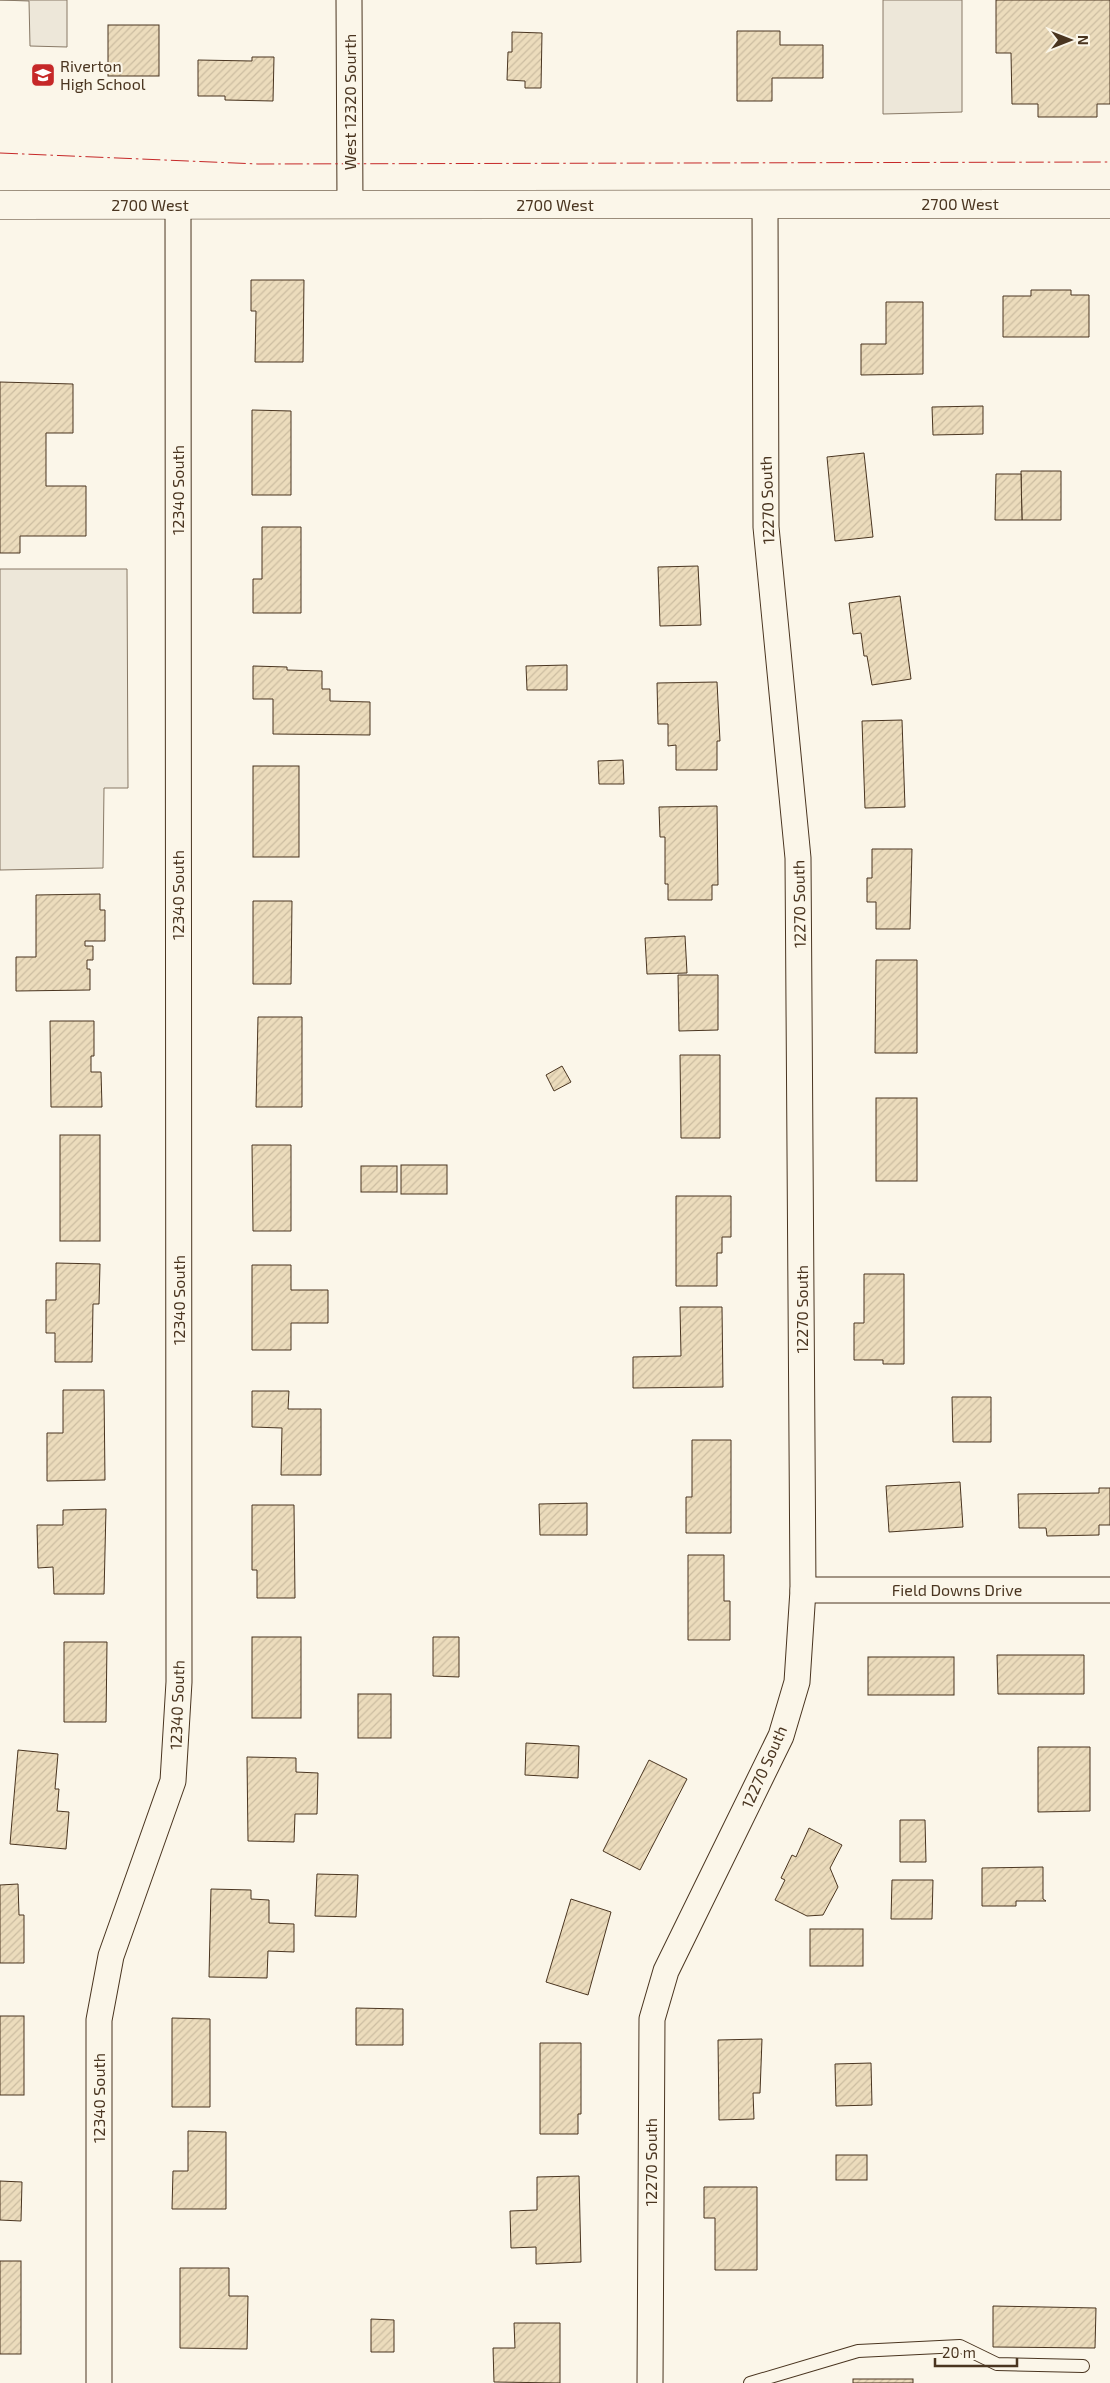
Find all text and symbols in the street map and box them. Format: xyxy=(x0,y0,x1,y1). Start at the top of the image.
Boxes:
north arrow xyxy=(1045,15,1095,65)
street label: West 12320 Sourth xyxy=(340,34,359,170)
text: N xyxy=(1075,35,1092,45)
place label: Riverton High School xyxy=(60,56,146,93)
school or university icon: Riverton High School xyxy=(30,62,56,88)
street label: 2700 West xyxy=(921,194,999,213)
street label: 2700 West xyxy=(111,195,189,214)
street label: 2700 West xyxy=(516,195,594,214)
street label: 12340 South xyxy=(168,445,187,535)
street label: 12270 South xyxy=(755,456,778,544)
street label: 12340 South xyxy=(168,850,187,940)
street label: 12270 South xyxy=(788,860,809,948)
street label: 12340 South xyxy=(169,1255,188,1345)
street label: 12270 South xyxy=(792,1265,811,1353)
street label: Field Downs Drive xyxy=(892,1580,1022,1599)
street label: 12340 South xyxy=(165,1660,188,1750)
street label: 12270 South xyxy=(737,1723,790,1811)
street label: 12340 South xyxy=(89,2053,108,2143)
street label: 12270 South xyxy=(641,2118,660,2206)
scale bar xyxy=(935,2336,1018,2368)
text: 20 m xyxy=(942,2343,976,2361)

